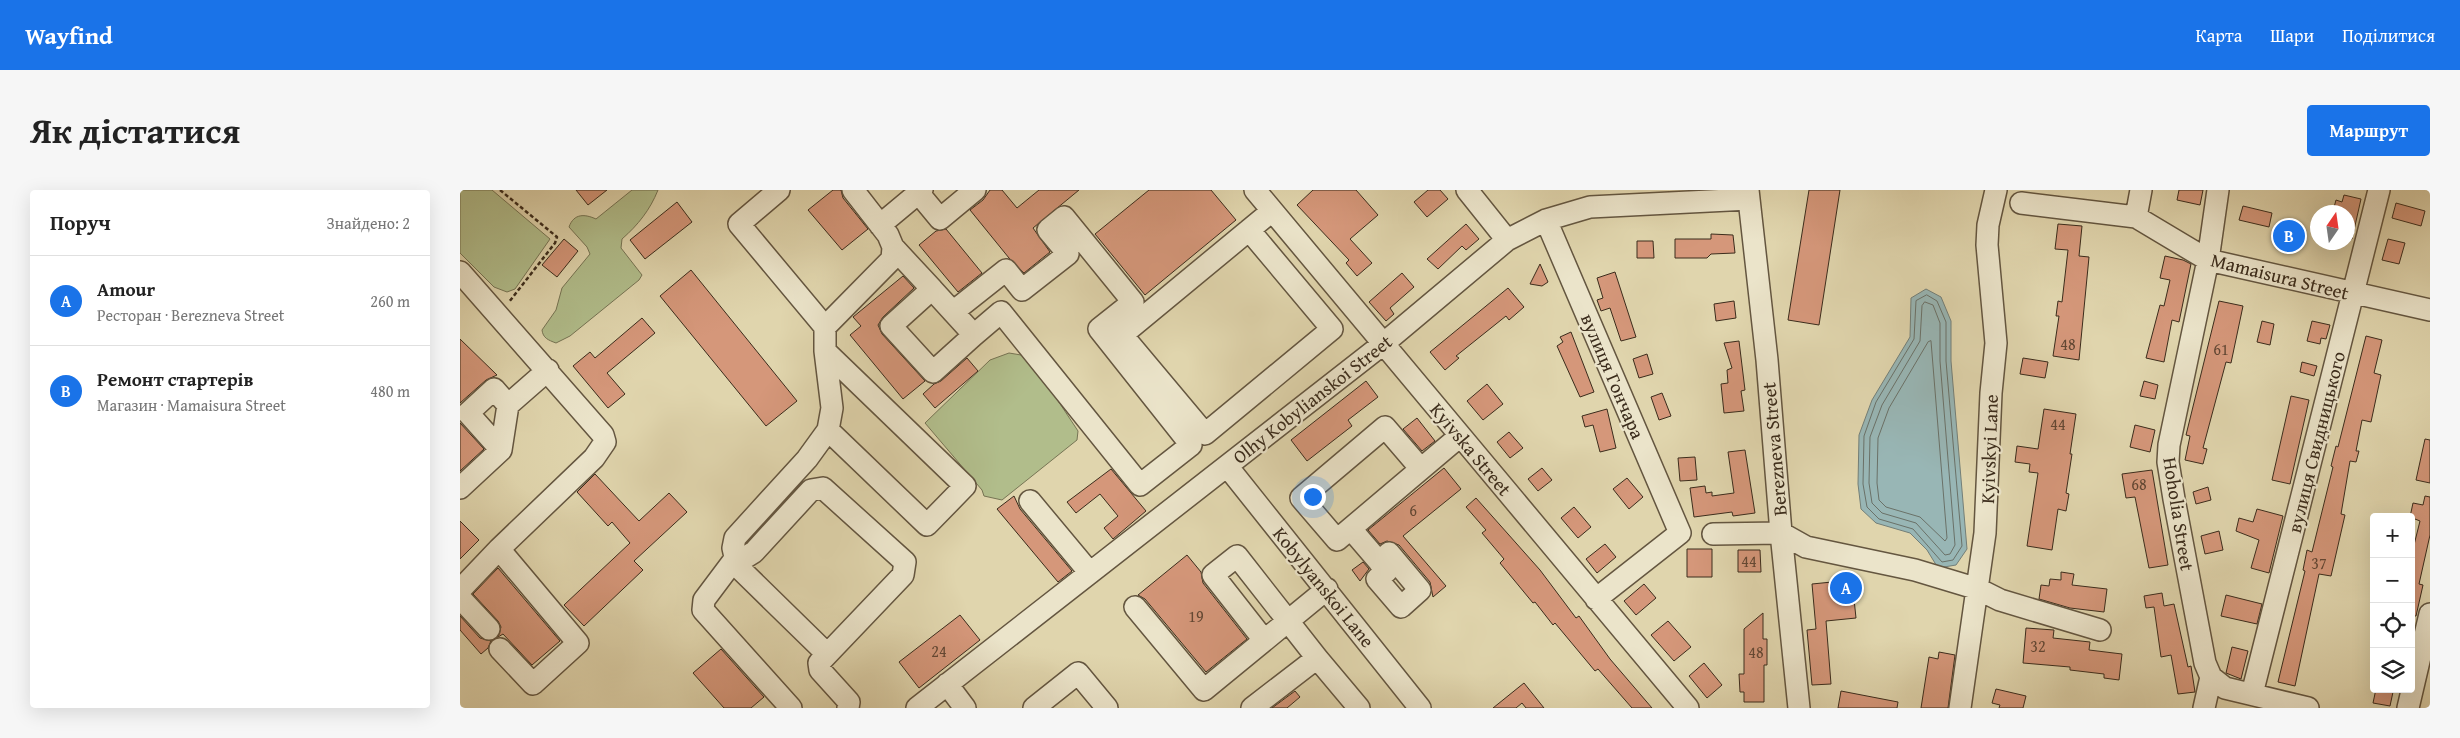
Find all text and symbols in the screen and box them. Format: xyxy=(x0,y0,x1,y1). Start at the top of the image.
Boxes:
text: Wayfind xyxy=(25,18,113,53)
text: Карта xyxy=(2196,22,2242,49)
text: Шари xyxy=(2270,22,2314,49)
text: Поділитися xyxy=(2342,22,2435,49)
text: Як дістатися xyxy=(30,105,240,156)
button: Маршрут xyxy=(2307,105,2430,156)
north arrow xyxy=(2310,205,2355,250)
text: Поруч xyxy=(50,207,111,238)
text: Знайдено: 2 xyxy=(327,211,410,235)
pin: B xyxy=(2273,217,2305,255)
street label: Mamaisura Street xyxy=(2208,245,2352,307)
text: Amour xyxy=(97,275,155,303)
text: A xyxy=(61,289,71,313)
text: 260 m xyxy=(370,289,410,313)
text: Ресторан · Berezneva Street xyxy=(97,303,284,327)
street label: вулиця Гончара xyxy=(1574,309,1652,443)
street label: Olhy Kobylianskoi Street xyxy=(1226,328,1398,470)
house number: 48 xyxy=(2060,332,2076,356)
house number: 61 xyxy=(2213,337,2229,361)
street label: вулиця Свидницького xyxy=(2280,348,2352,536)
text: Ремонт стартерів xyxy=(97,365,253,393)
text: B xyxy=(61,379,71,403)
text: 480 m xyxy=(370,379,410,403)
street label: Berezneva Street xyxy=(1754,381,1794,517)
text: Магазин · Mamaisura Street xyxy=(97,393,286,417)
street label: Kyivskyi Lane xyxy=(1973,394,2005,504)
street label: Kyivska Street xyxy=(1424,396,1519,502)
house number: 44 xyxy=(2050,412,2066,436)
street label: Hoholia Street xyxy=(2156,455,2202,573)
house number: 68 xyxy=(2131,472,2147,496)
your location xyxy=(1300,484,1326,510)
house number: 6 xyxy=(1409,498,1417,522)
map controls xyxy=(2370,513,2415,693)
button: + xyxy=(2370,513,2415,558)
street label: Kobylyanskoi Lane xyxy=(1266,521,1382,653)
house number: 44 xyxy=(1741,549,1757,573)
house number: 37 xyxy=(2311,551,2327,575)
button: − xyxy=(2370,558,2415,603)
pin: A xyxy=(1830,569,1862,607)
button: locate xyxy=(2370,603,2415,648)
house number: 19 xyxy=(1188,604,1204,628)
house number: 32 xyxy=(2030,634,2046,658)
house number: 24 xyxy=(931,639,947,663)
house number: 48 xyxy=(1748,640,1764,664)
button: layers xyxy=(2370,648,2415,693)

